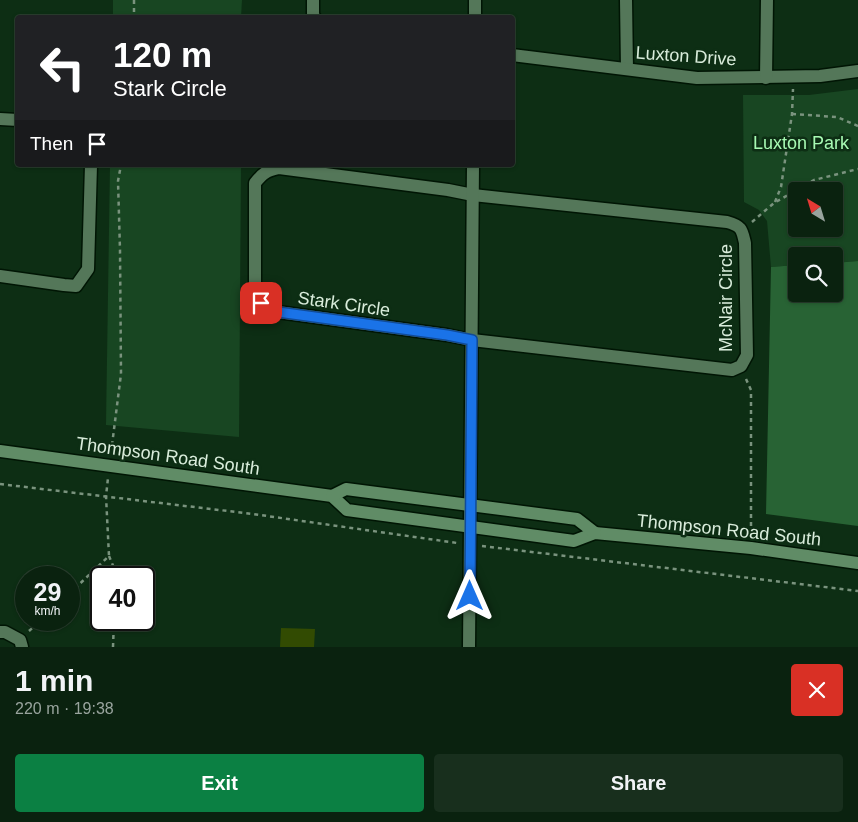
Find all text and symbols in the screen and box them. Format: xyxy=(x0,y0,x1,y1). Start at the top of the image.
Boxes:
icon: left xyxy=(30,35,95,100)
text: 120 m xyxy=(113,35,212,74)
street label: Luxton Drive xyxy=(635,42,737,70)
text: Stark Circle xyxy=(113,76,227,101)
icon: arrive xyxy=(83,130,111,158)
text: Then xyxy=(30,133,73,154)
park label: Luxton Park xyxy=(753,133,850,153)
north arrow xyxy=(788,182,842,238)
map controls xyxy=(788,182,843,302)
street label: McNair Circle xyxy=(716,244,736,352)
button: search xyxy=(788,247,843,302)
pin xyxy=(240,282,282,324)
street label: Stark Circle xyxy=(297,288,391,320)
icon: arrive xyxy=(247,289,275,317)
street label: Thompson Road South xyxy=(75,433,261,479)
street label: Thompson Road South xyxy=(636,510,822,550)
speed limit sign: 40 xyxy=(90,566,155,631)
position arrow xyxy=(443,569,495,621)
text: 29 xyxy=(34,578,61,606)
text: km/h xyxy=(34,604,61,618)
text: 1 min xyxy=(15,664,93,697)
button: close xyxy=(791,664,843,716)
text: 220 m · 19:38 xyxy=(15,700,114,717)
button: Exit xyxy=(15,754,424,812)
button: Share xyxy=(434,754,843,812)

